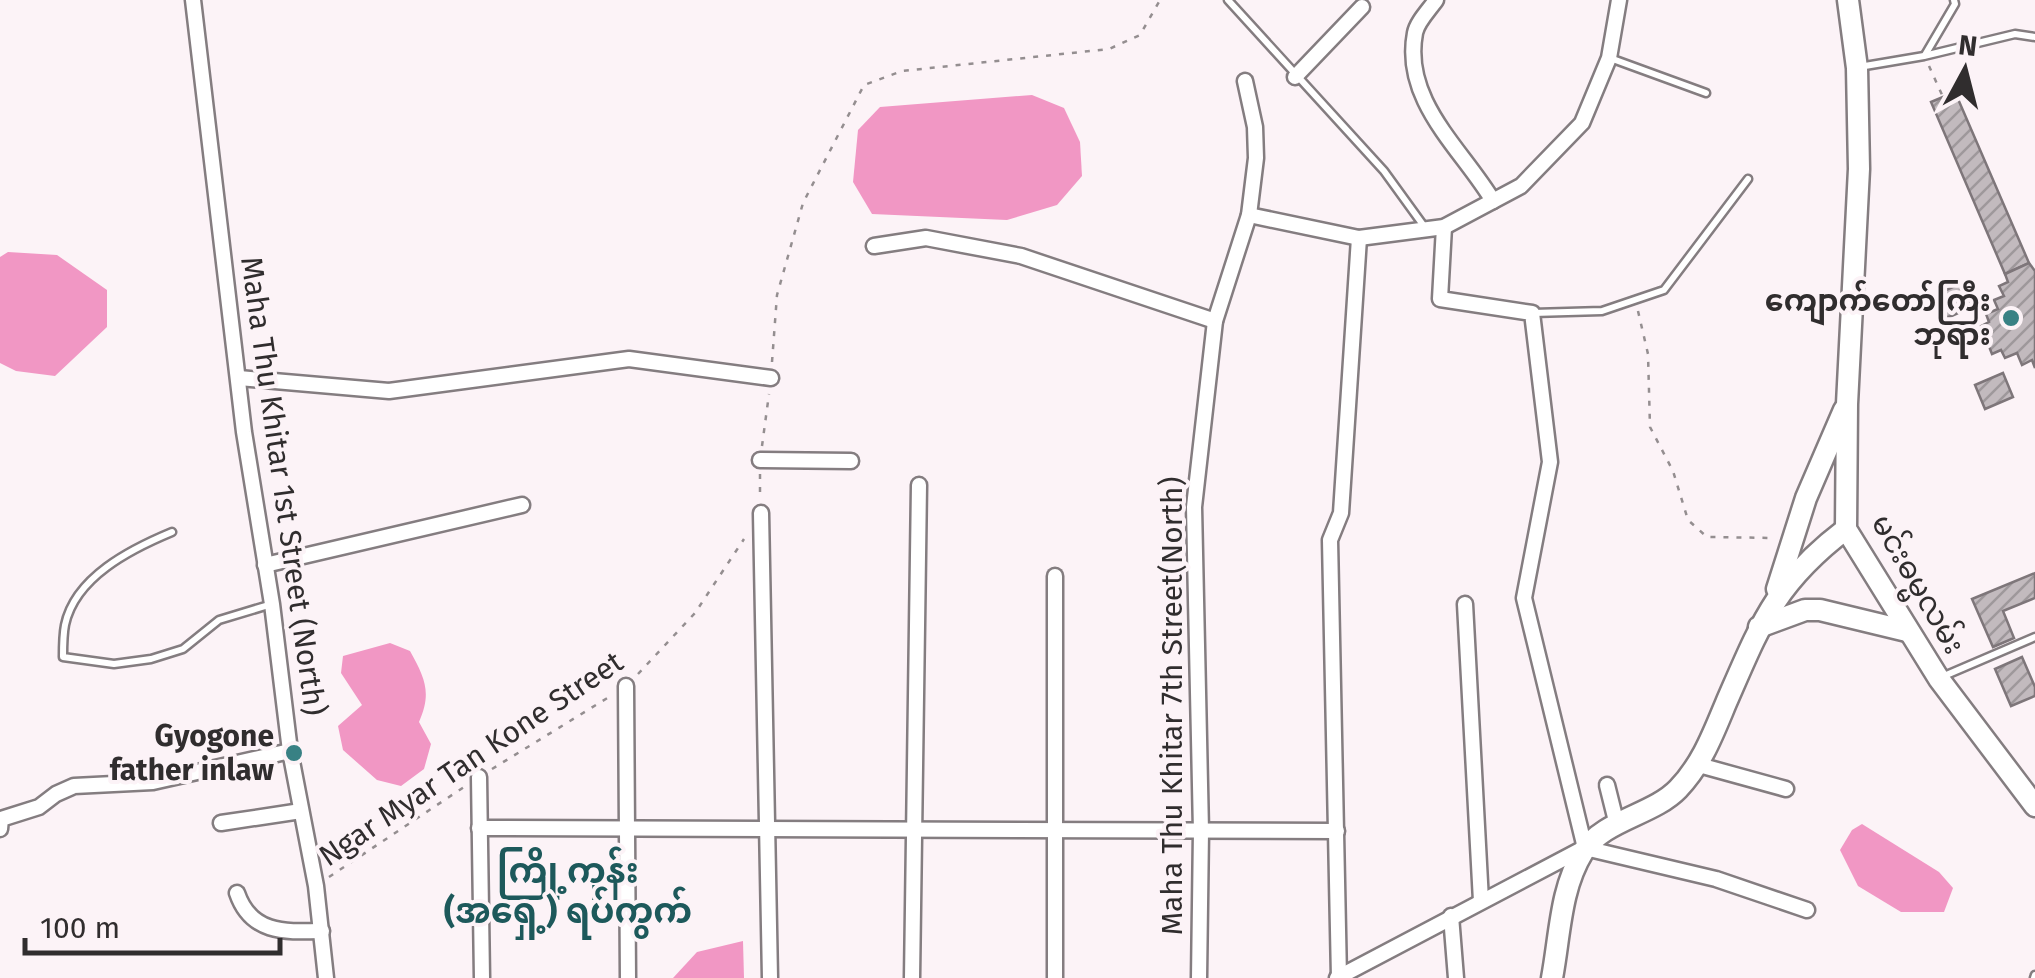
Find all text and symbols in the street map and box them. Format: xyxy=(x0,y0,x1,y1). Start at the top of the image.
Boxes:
north arrow xyxy=(1915,20,2015,120)
text: N xyxy=(1957,28,1979,63)
street label: Maha Thu Khitar 1st Street (North) xyxy=(233,254,333,718)
place label: ကျောက်တော်ကြီး ဘုရား xyxy=(1765,280,1991,359)
marker: ကျောက်တော်ကြီး ဘုရား xyxy=(2000,307,2022,329)
street label: Maha Thu Khitar 7th Street(North) xyxy=(1154,477,1190,935)
street label: မင်းဓမ္မလမ်း xyxy=(1857,506,1976,664)
street label: Ngar Myar Tan Kone Street xyxy=(312,644,630,874)
place label: Gyogone father inlaw xyxy=(110,718,275,788)
marker: Gyogone father inlaw xyxy=(283,742,305,764)
district label: ကြို့ကုန်း (အရှေ့) ရပ်ကွက် xyxy=(444,846,692,940)
scale bar xyxy=(25,893,280,955)
text: 100 m xyxy=(40,910,120,946)

